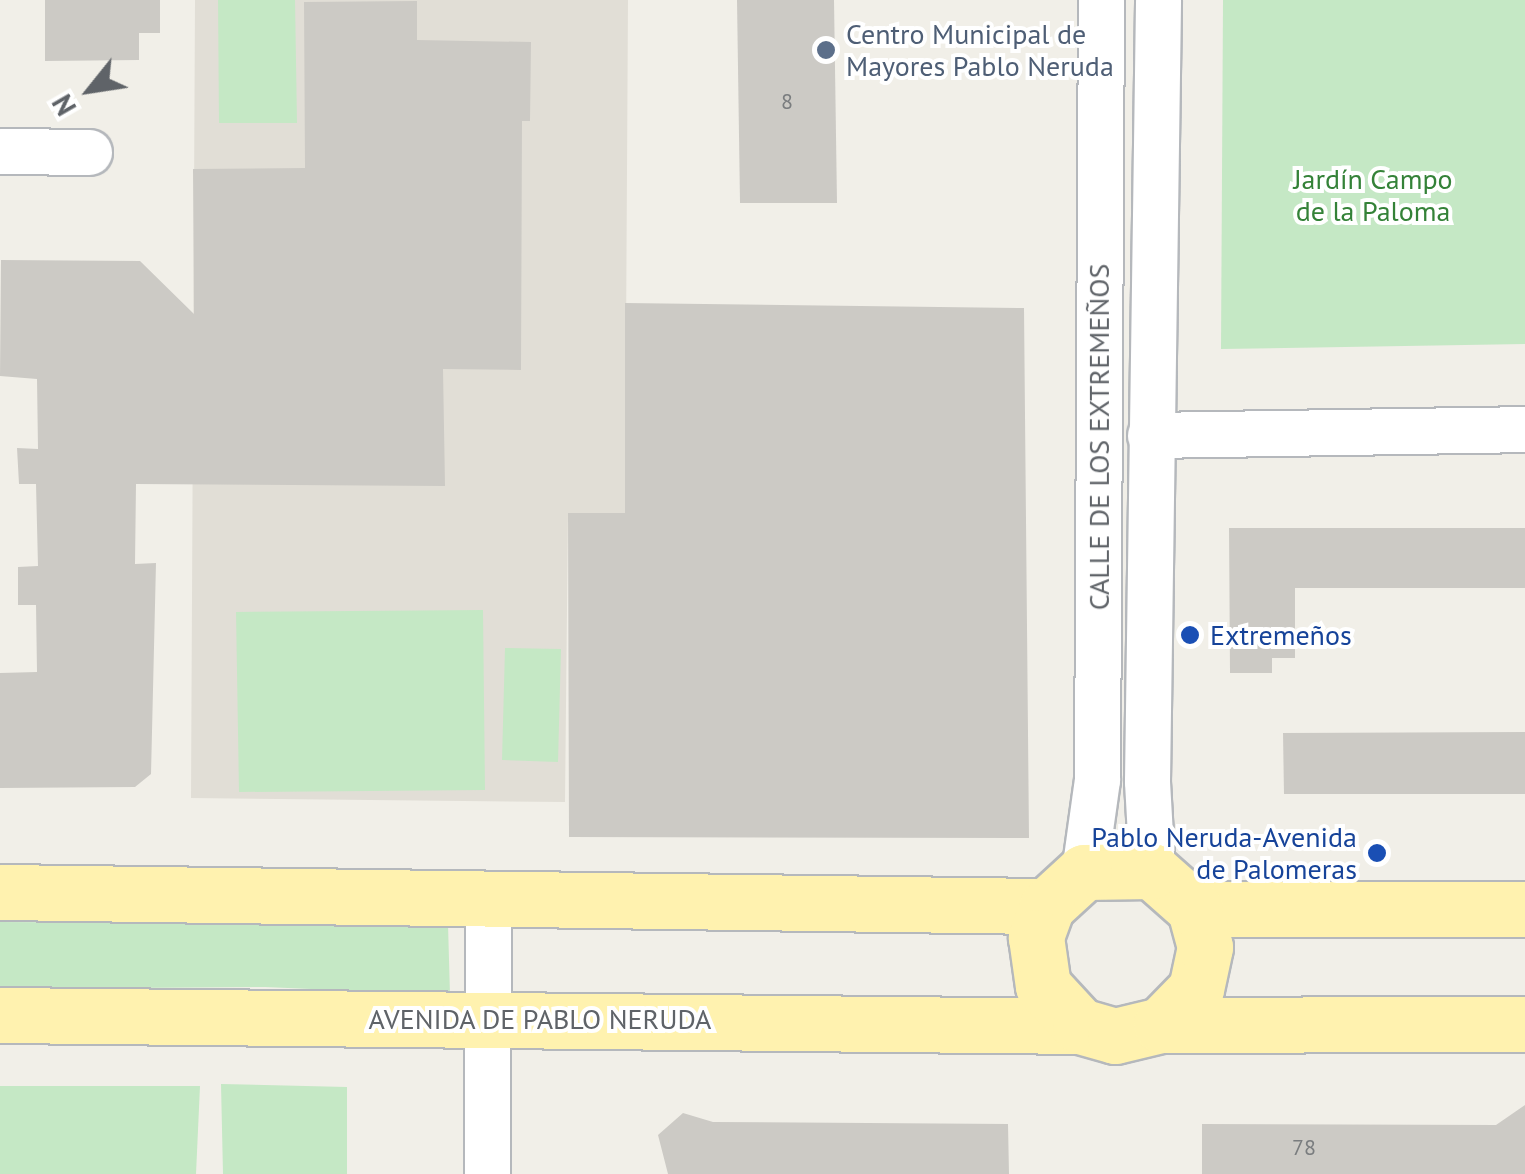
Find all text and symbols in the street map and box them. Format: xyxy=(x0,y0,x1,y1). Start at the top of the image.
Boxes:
place label: Centro Municipal de Mayores Pablo Neruda xyxy=(846,17,1114,83)
marker: Centro Municipal de Mayores Pablo Neruda xyxy=(815,39,837,61)
north arrow xyxy=(40,40,140,140)
text: N xyxy=(43,88,84,122)
house number: 8 xyxy=(781,89,793,115)
park label: Jardín Campo de la Paloma xyxy=(1293,162,1453,228)
street label: CALLE DE LOS EXTREMEÑOS xyxy=(1082,264,1116,610)
place label: Extremeños xyxy=(1210,618,1352,652)
marker: Extremeños xyxy=(1179,624,1201,646)
place label: Pablo Neruda-Avenida de Palomeras xyxy=(1091,820,1357,886)
marker: Pablo Neruda-Avenida de Palomeras xyxy=(1366,842,1388,864)
street label: AVENIDA DE PABLO NERUDA xyxy=(368,1002,712,1036)
house number: 78 xyxy=(1292,1135,1316,1161)

